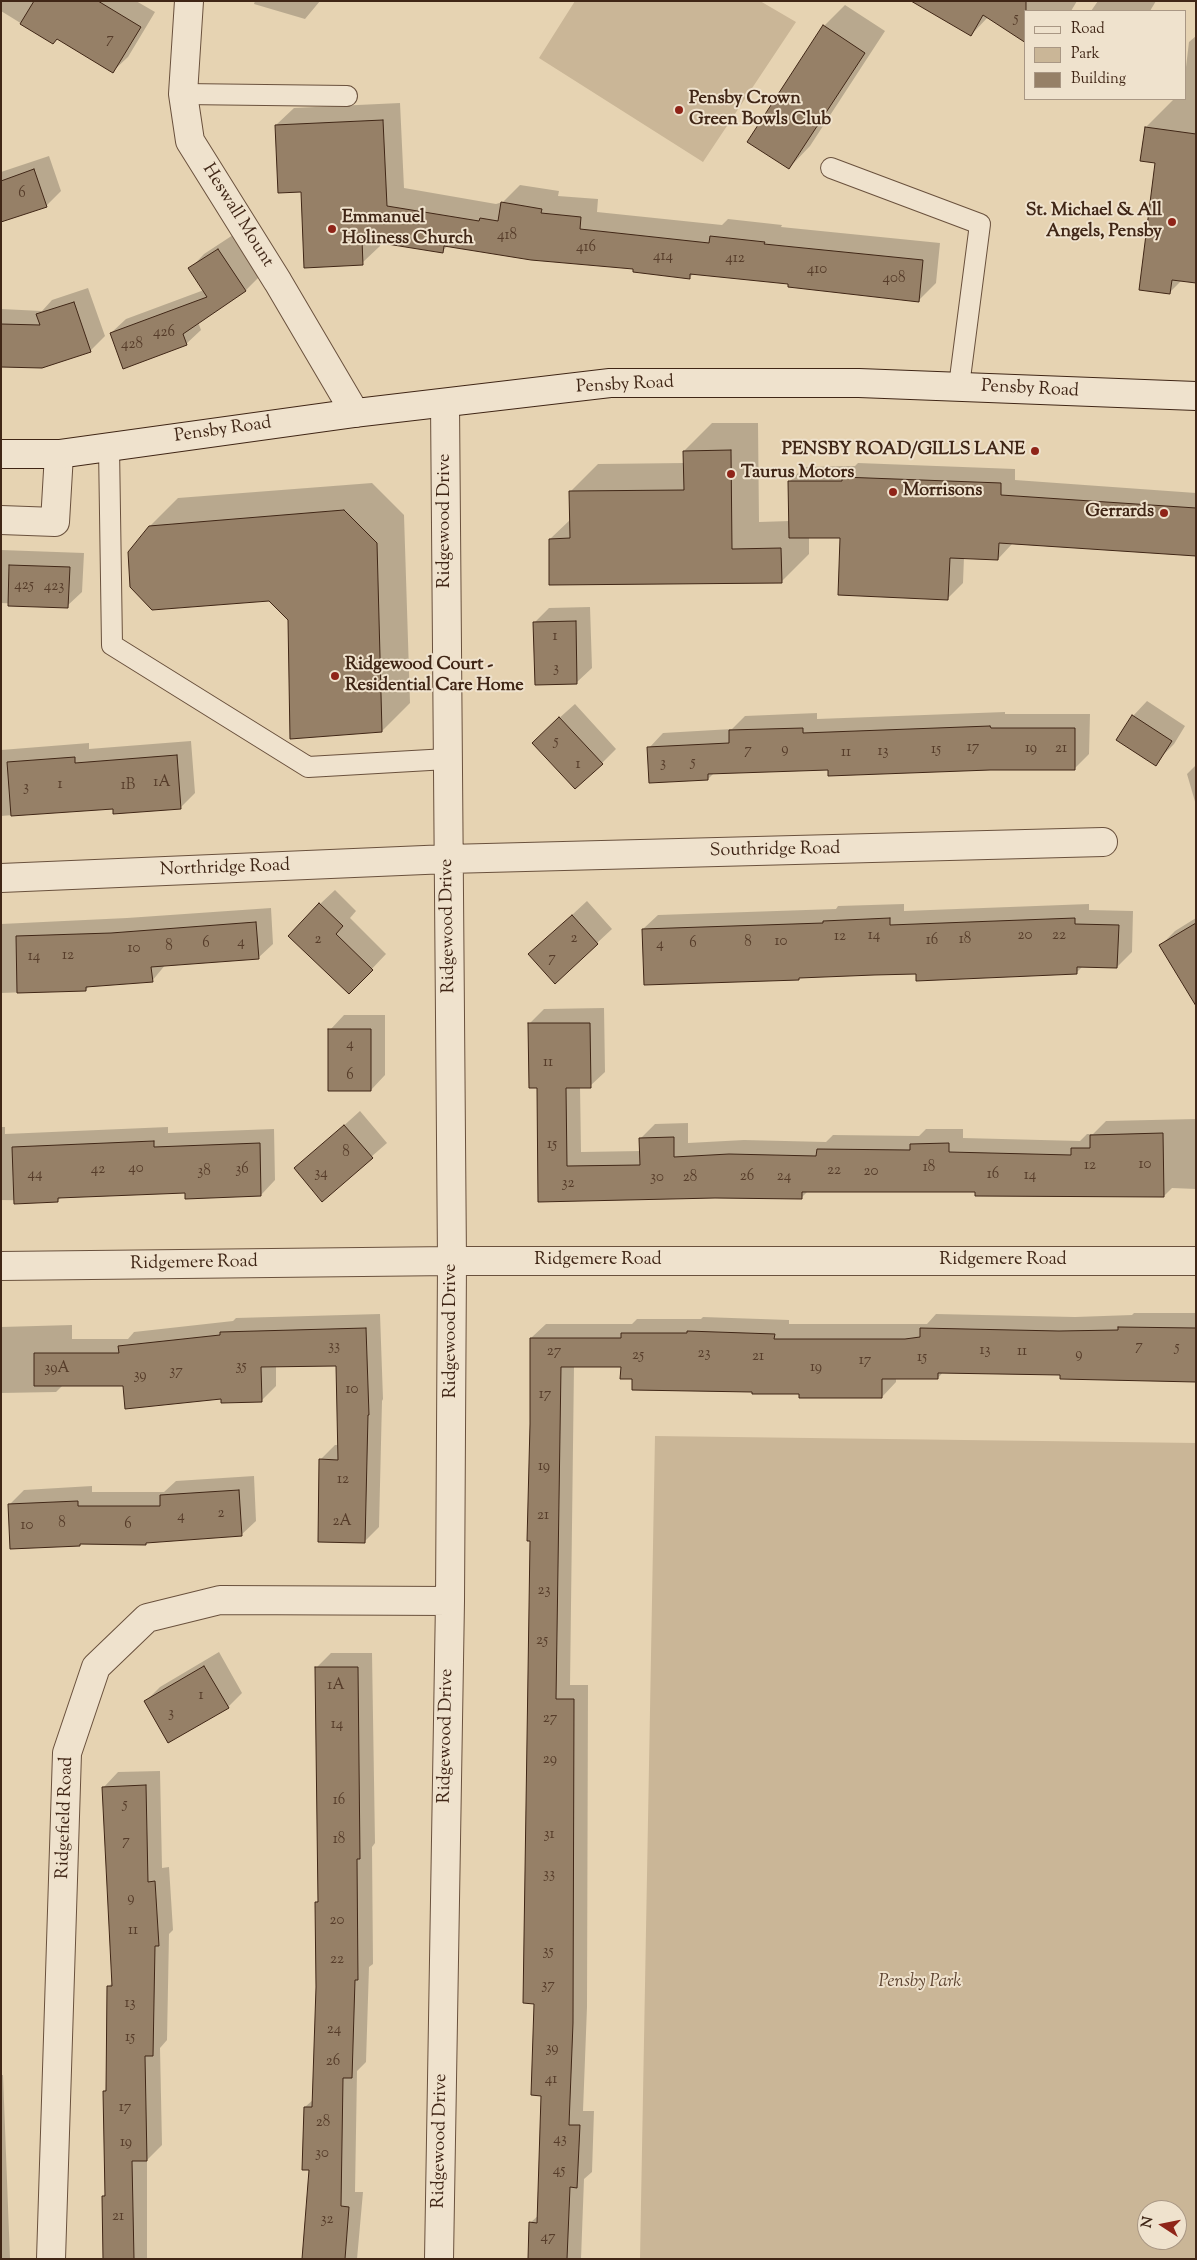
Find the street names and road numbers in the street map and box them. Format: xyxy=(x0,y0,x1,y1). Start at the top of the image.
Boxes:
street label: Heswall Mount xyxy=(196,160,278,272)
street label: Pensby Road xyxy=(576,373,674,399)
street label: Pensby Road xyxy=(981,377,1079,403)
street label: Pensby Road xyxy=(173,413,273,449)
street label: Ridgewood Drive xyxy=(435,454,457,588)
street label: Southridge Road xyxy=(710,839,840,863)
street label: Northridge Road xyxy=(159,856,291,882)
street label: Ridgewood Drive xyxy=(437,858,461,994)
street label: Ridgemere Road xyxy=(534,1250,662,1272)
street label: Ridgemere Road xyxy=(939,1250,1067,1272)
street label: Ridgemere Road xyxy=(130,1252,258,1276)
street label: Ridgewood Drive xyxy=(441,1264,463,1398)
street label: Ridgewood Drive xyxy=(435,1668,459,1804)
street label: Ridgefield Road xyxy=(53,1756,79,1880)
street label: Ridgewood Drive xyxy=(429,2073,453,2209)

